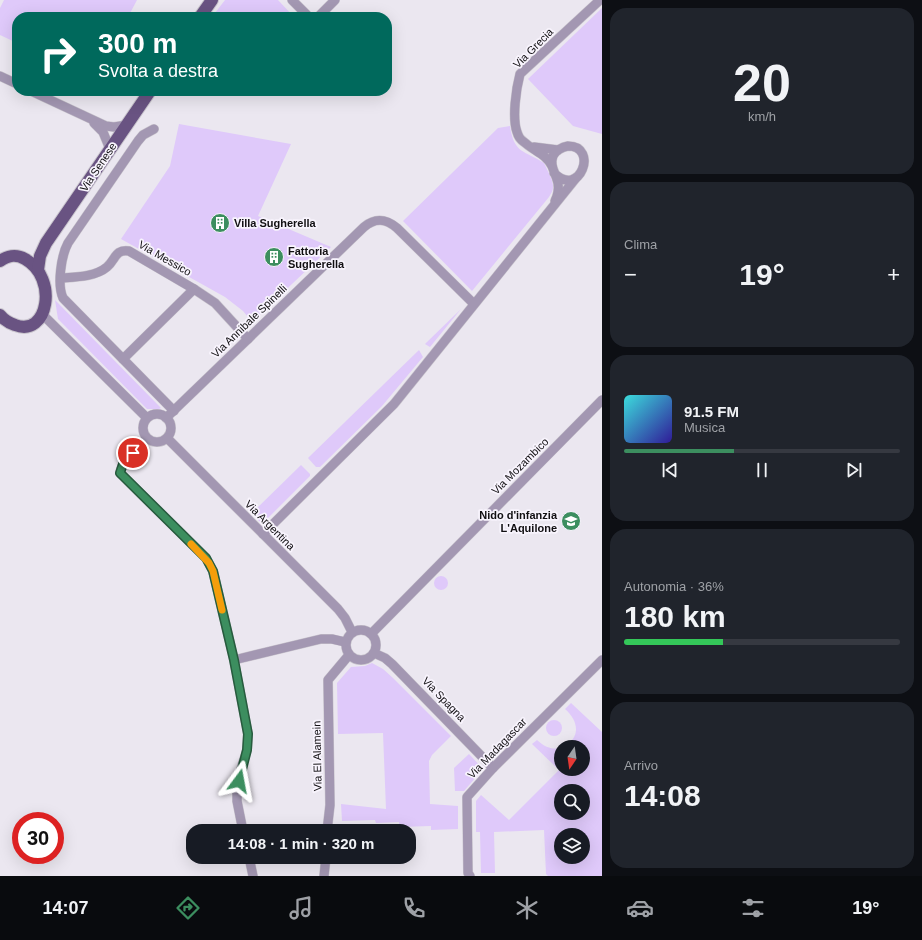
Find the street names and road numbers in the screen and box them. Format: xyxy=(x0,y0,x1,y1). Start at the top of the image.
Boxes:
street label: Via Grecia xyxy=(511,25,556,70)
street label: Via Senese xyxy=(77,140,119,194)
street label: Via Messico xyxy=(136,238,194,278)
street label: Via Annibale Spinelli xyxy=(209,282,289,360)
street label: Via Mozambico xyxy=(489,435,551,497)
street label: Via Argentina xyxy=(243,498,298,553)
street label: Via Spagna xyxy=(420,674,469,724)
street label: Via Madagascar xyxy=(465,715,529,781)
street label: Via El Alamein xyxy=(310,721,324,791)

